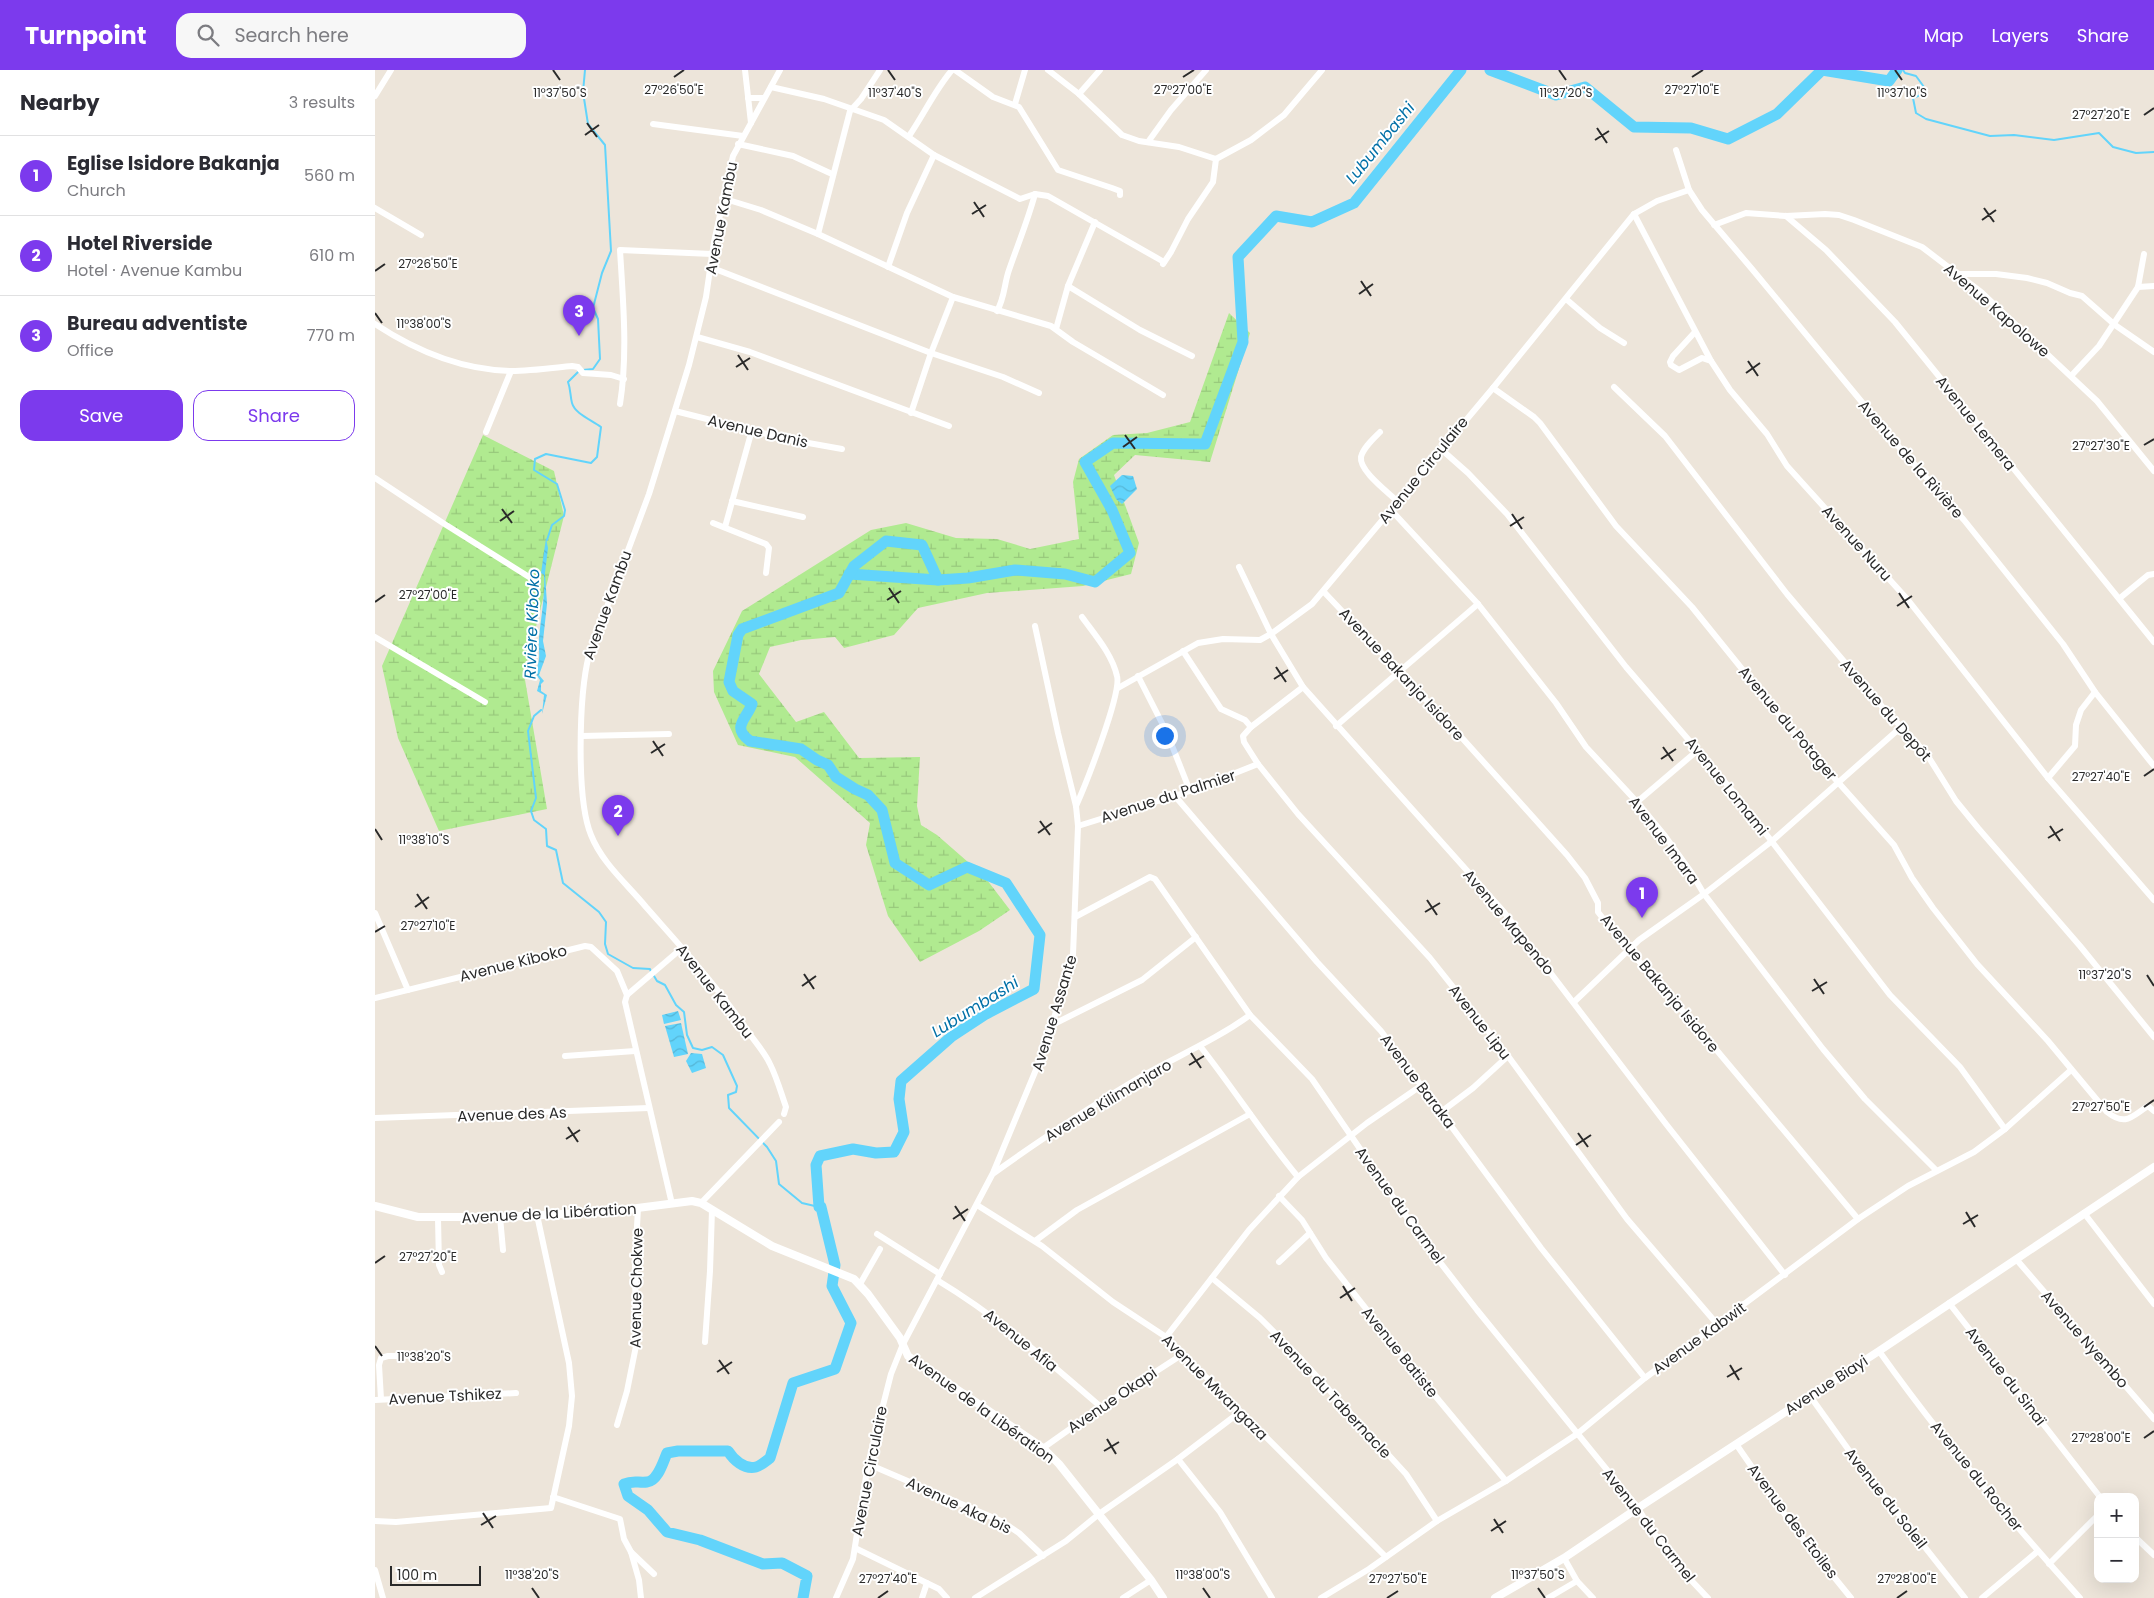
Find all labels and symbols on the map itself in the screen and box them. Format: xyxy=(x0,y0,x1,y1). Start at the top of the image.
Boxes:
text: 27°26'50"E xyxy=(644,81,704,98)
text: 27°27'00"E xyxy=(1154,81,1212,98)
text: 27°27'10"E xyxy=(1665,81,1719,98)
text: 11°37'50"S xyxy=(533,84,587,101)
text: 11°37'40"S xyxy=(868,84,922,101)
text: 11°37'20"S xyxy=(1539,84,1593,101)
text: 11°37'10"S xyxy=(1877,84,1927,101)
water label: Lubumbashi xyxy=(1340,97,1421,189)
text: 27°27'20"E xyxy=(2072,106,2130,123)
street label: Avenue Kambu xyxy=(700,160,742,276)
text: 27°26'50"E xyxy=(398,255,458,272)
street label: Avenue Kapolowe xyxy=(1940,258,2054,362)
pin: 3 xyxy=(563,295,595,336)
text: 11°38'00"S xyxy=(397,315,451,332)
street label: Avenue Lemera xyxy=(1931,371,2021,475)
street label: Avenue de la Rivière xyxy=(1854,395,1968,523)
street label: Avenue Danis xyxy=(706,409,810,453)
street label: Avenue Circulaire xyxy=(1373,412,1473,528)
text: 27°27'30"E xyxy=(2072,437,2130,454)
street label: Avenue Nuru xyxy=(1817,500,1897,586)
street label: Avenue Kambu xyxy=(578,548,636,662)
water label: Rivière Kiboko xyxy=(519,569,545,679)
text: 27°27'00"E xyxy=(399,586,457,603)
street label: Avenue Bakanja Isidore xyxy=(1335,603,1469,745)
street label: Avenue du Depôt xyxy=(1836,654,1936,766)
street label: Avenue du Potager xyxy=(1734,661,1842,785)
your location xyxy=(1152,723,1178,749)
street label: Avenue Lomami xyxy=(1681,732,1773,840)
street label: Avenue du Palmier xyxy=(1098,764,1238,828)
text: 27°27'40"E xyxy=(2072,768,2130,785)
street label: Avenue Imara xyxy=(1624,792,1704,888)
pin: 2 xyxy=(602,795,634,836)
text: 11°38'10"S xyxy=(398,831,450,848)
street label: Avenue Mapendo xyxy=(1458,865,1560,979)
pin: 1 xyxy=(1626,877,1658,918)
street label: Avenue Bakanja Isidore xyxy=(1596,909,1724,1057)
text: 27°27'10"E xyxy=(401,917,455,934)
street label: Avenue Kiboko xyxy=(457,939,569,987)
street label: Avenue Kambu xyxy=(671,939,759,1043)
street label: Avenue Assante xyxy=(1026,952,1082,1074)
text: 11°37'20"S xyxy=(2078,966,2132,983)
water label: Lubumbashi xyxy=(927,970,1024,1043)
street label: Avenue Lipu xyxy=(1444,980,1516,1064)
street label: Avenue Baraka xyxy=(1376,1029,1460,1133)
street label: Avenue Kilimanjaro xyxy=(1041,1054,1175,1146)
text: 27°27'50"E xyxy=(2072,1098,2130,1115)
street label: Avenue des As xyxy=(457,1102,567,1126)
street label: Avenue du Carmel xyxy=(1350,1142,1450,1268)
street label: Avenue de la Libération xyxy=(461,1198,637,1228)
street label: Avenue Chokwe xyxy=(624,1228,648,1348)
text: 27°27'20"E xyxy=(399,1248,457,1265)
street label: Avenue Nyembo xyxy=(2036,1285,2134,1393)
street label: Avenue Kabwit xyxy=(1648,1297,1750,1379)
street label: Avenue Batiste xyxy=(1357,1302,1443,1402)
street label: Avenue Afia xyxy=(980,1304,1062,1376)
street label: Avenue du Sinaï xyxy=(1961,1322,2051,1430)
street label: Avenue du Tabernacle xyxy=(1266,1325,1396,1463)
street label: Avenue Mwangaza xyxy=(1157,1329,1273,1445)
text: 11°38'20"S xyxy=(397,1348,451,1365)
street label: Avenue de la Libération xyxy=(905,1348,1059,1468)
street label: Avenue Biayi xyxy=(1780,1350,1872,1420)
street label: Avenue Okapi xyxy=(1063,1362,1161,1438)
street label: Avenue Tshikez xyxy=(388,1383,502,1409)
street label: Avenue Circulaire xyxy=(846,1404,892,1538)
street label: Avenue du Rocher xyxy=(1926,1416,2028,1536)
text: 27°28'00"E xyxy=(2071,1429,2131,1446)
street label: Avenue du Soleil xyxy=(1840,1443,1932,1553)
street label: Avenue des Etoiles xyxy=(1743,1459,1843,1583)
street label: Avenue du Carmel xyxy=(1598,1463,1700,1587)
street label: Avenue Aka bis xyxy=(903,1471,1015,1539)
scale bar xyxy=(390,1563,481,1586)
text: 11°38'20"S xyxy=(505,1566,559,1583)
text: 11°38'00"S xyxy=(1176,1566,1230,1583)
text: 11°37'50"S xyxy=(1511,1566,1565,1583)
text: 27°27'40"E xyxy=(859,1570,917,1587)
text: 27°27'50"E xyxy=(1369,1570,1427,1587)
text: 27°28'00"E xyxy=(1877,1570,1937,1587)

